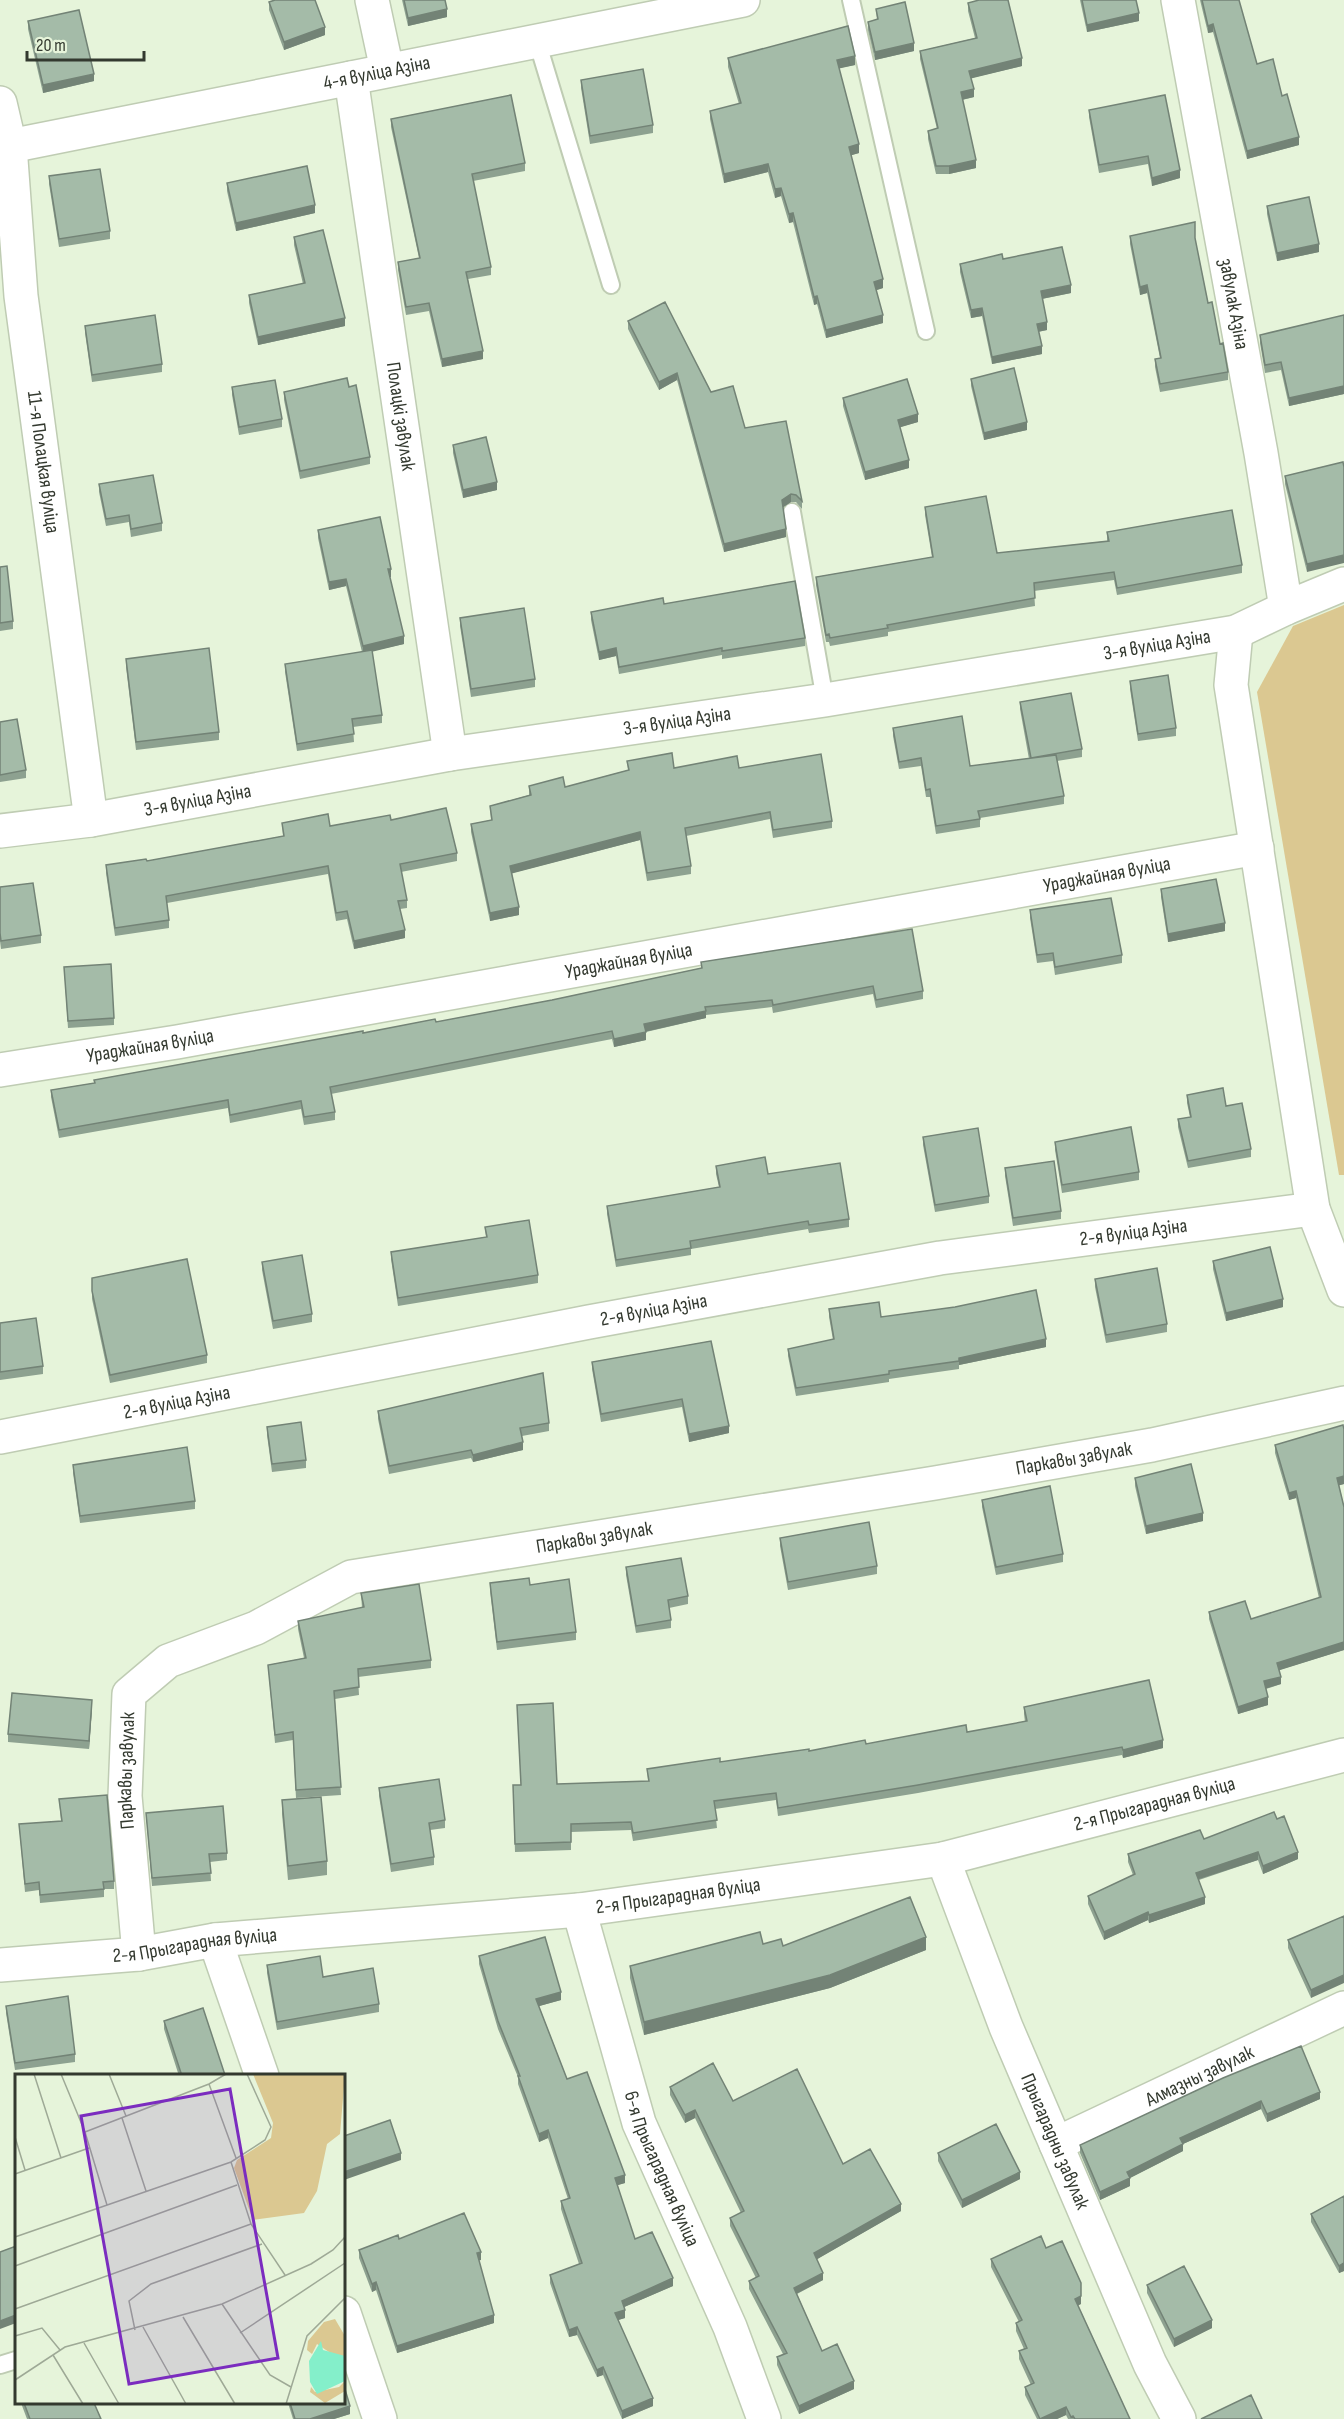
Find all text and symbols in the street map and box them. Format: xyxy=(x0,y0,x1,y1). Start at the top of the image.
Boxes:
scale bar xyxy=(27,24,144,62)
text: 20 m xyxy=(36,35,66,56)
street label: 4-я вуліца Азіна xyxy=(321,51,432,95)
street label: завулак Азіна xyxy=(1214,256,1254,351)
street label: Полацкі завулак xyxy=(381,360,420,473)
street label: 11-я Полацкая вуліца xyxy=(22,389,65,535)
street label: 3-я вуліца Азіна xyxy=(1101,624,1212,666)
street label: 3-я вуліца Азіна xyxy=(622,702,732,741)
street label: 3-я вуліца Азіна xyxy=(142,779,253,822)
street label: Ураджайная вуліца xyxy=(1041,852,1172,898)
street label: Ураджайная вуліца xyxy=(563,938,694,984)
street label: Ураджайная вуліца xyxy=(85,1024,216,1068)
street label: 2-я вуліца Азіна xyxy=(1078,1214,1189,1252)
street label: 2-я вуліца Азіна xyxy=(598,1289,709,1332)
street label: 2-я вуліца Азіна xyxy=(121,1380,232,1425)
street label: Паркавы завулак xyxy=(1014,1437,1134,1481)
street label: Паркавы завулак xyxy=(534,1517,655,1559)
street label: Паркавы завулак xyxy=(113,1711,140,1830)
street label: 2-я Прыгарадная вуліца xyxy=(1071,1772,1238,1837)
street label: 2-я Прыгарадная вуліца xyxy=(594,1873,762,1920)
street label: 2-я Прыгарадная вуліца xyxy=(112,1923,278,1968)
street label: Алмазны завулак xyxy=(1141,2040,1258,2112)
street label: Прыгарадны завулак xyxy=(1015,2070,1095,2214)
inset map xyxy=(15,2074,345,2404)
street label: 6-я Прыгарадная вуліца xyxy=(619,2089,705,2250)

